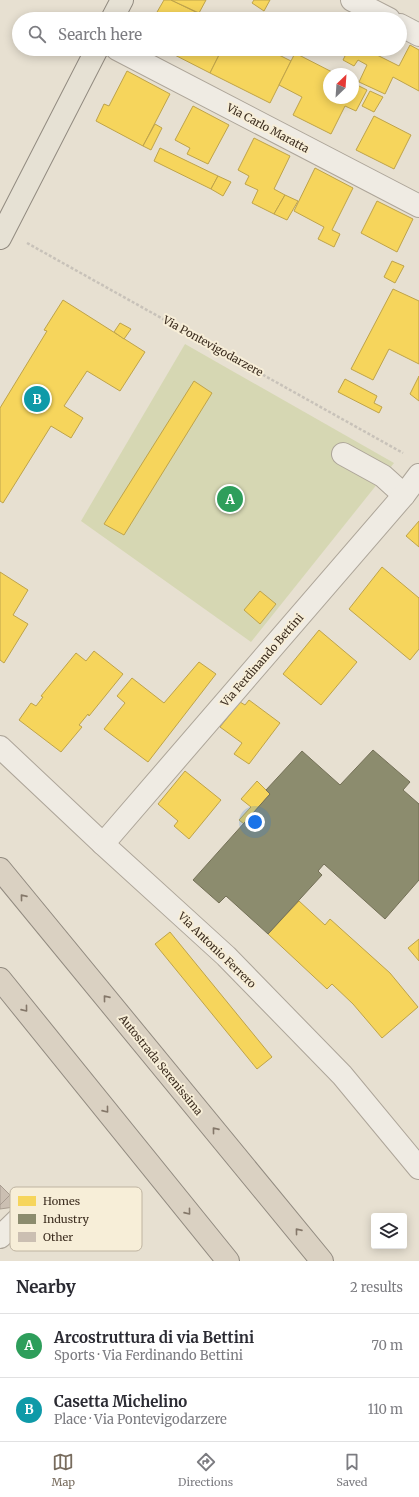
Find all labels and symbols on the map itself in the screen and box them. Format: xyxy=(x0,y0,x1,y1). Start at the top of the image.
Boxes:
north arrow xyxy=(323,68,359,104)
street label: Via Carlo Maratta xyxy=(223,100,312,156)
street label: Via Pontevigodarzere xyxy=(160,312,266,379)
pin: B xyxy=(24,384,50,414)
pin: A xyxy=(217,484,243,514)
street label: Via Ferdinando Bettini xyxy=(217,610,307,710)
your location xyxy=(245,812,265,832)
one-way arrow xyxy=(21,894,28,902)
street label: Via Antonio Ferrero xyxy=(174,908,259,991)
one-way arrow xyxy=(103,995,110,1002)
one-way arrow xyxy=(20,1005,27,1012)
street label: Autostrada Serenissima xyxy=(116,1011,206,1118)
one-way arrow xyxy=(102,1106,109,1113)
one-way arrow xyxy=(213,1128,220,1135)
legend xyxy=(10,1187,142,1251)
text: Homes xyxy=(43,1194,80,1208)
one-way arrow xyxy=(184,1207,191,1214)
text: Industry xyxy=(43,1212,90,1226)
one-way arrow xyxy=(295,1228,302,1235)
text: Other xyxy=(43,1230,73,1244)

